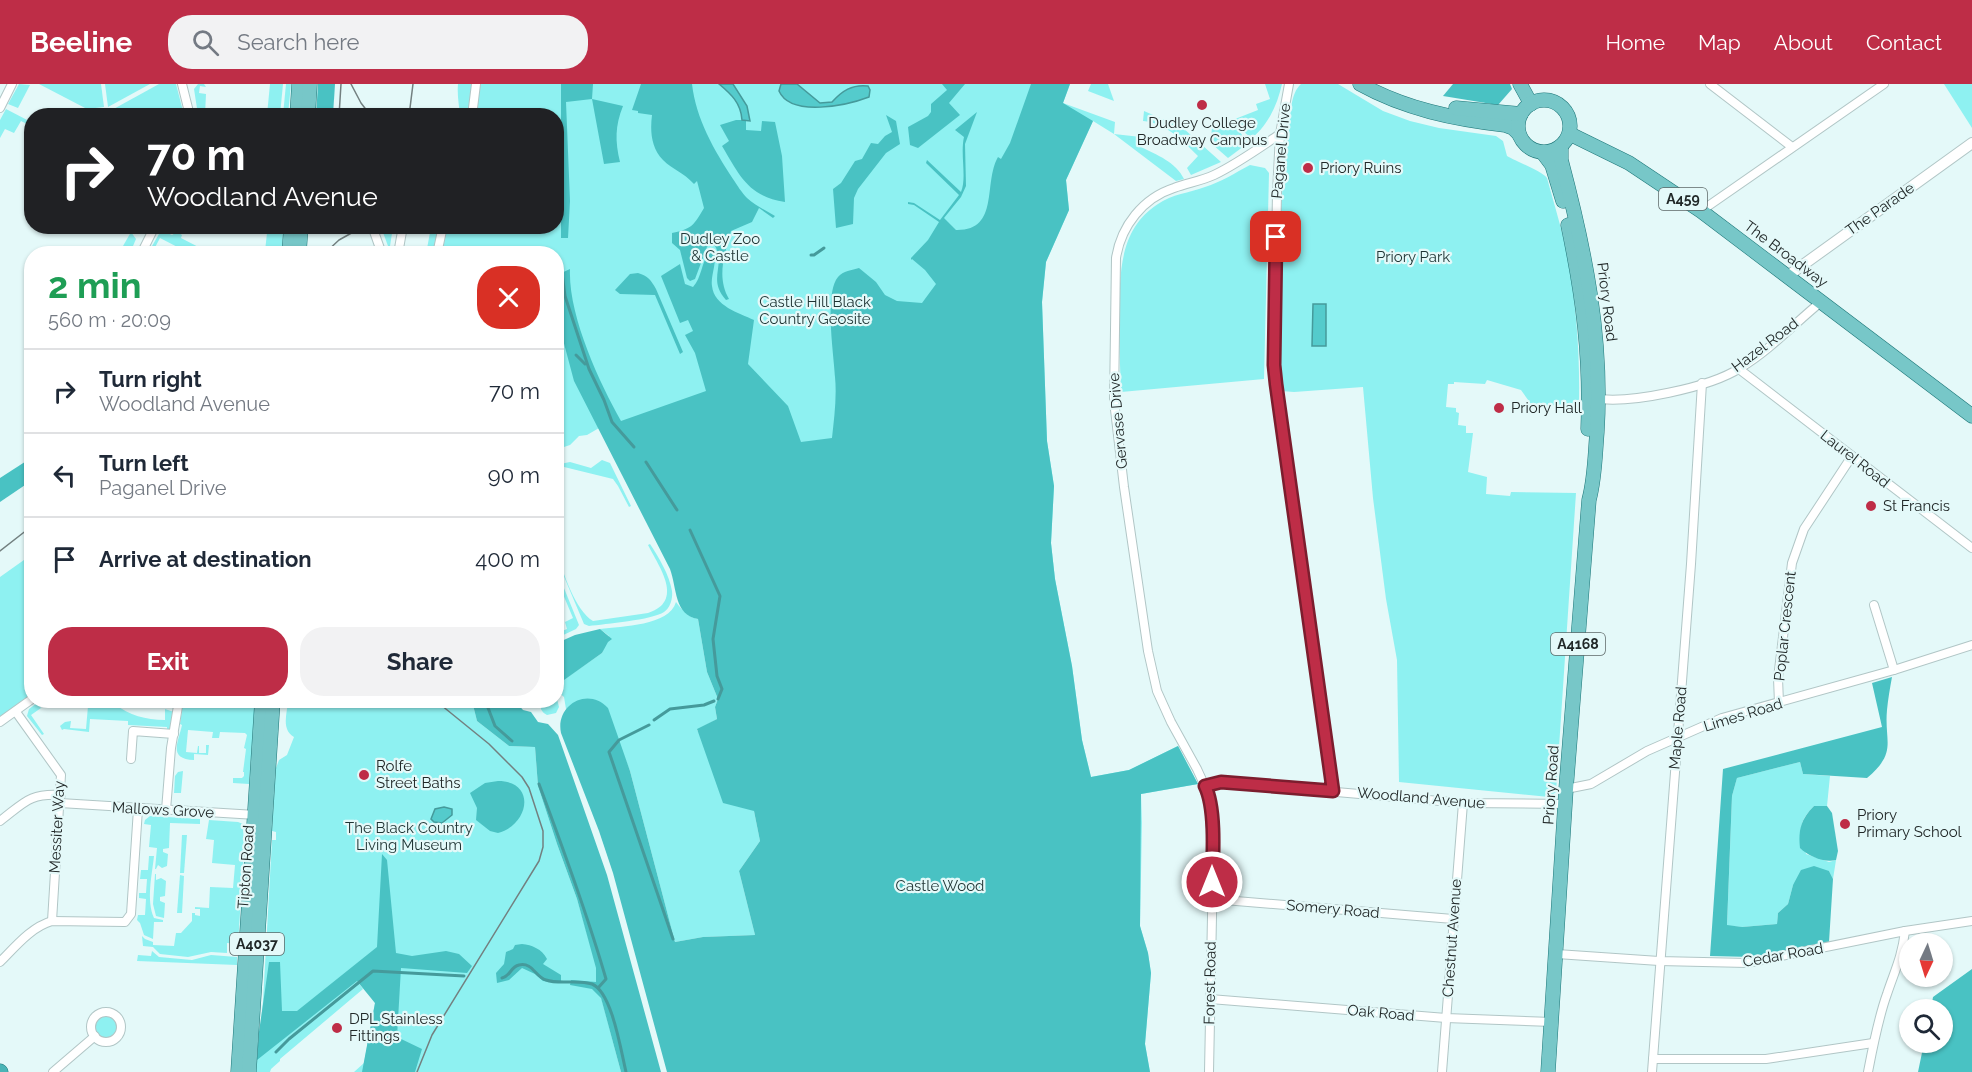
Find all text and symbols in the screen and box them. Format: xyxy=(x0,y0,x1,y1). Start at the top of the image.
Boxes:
search box xyxy=(168,15,588,69)
text: Beeline xyxy=(30,26,132,59)
icon: search xyxy=(189,26,222,59)
text: Search here xyxy=(237,29,359,55)
text: Home xyxy=(1606,30,1665,55)
text: Map xyxy=(1698,30,1741,55)
text: About xyxy=(1774,30,1833,55)
text: Contact xyxy=(1866,30,1942,55)
marker: Dudley College Broadway Campus xyxy=(1195,98,1209,112)
street label: Paganel Drive xyxy=(1268,102,1294,199)
place label: Dudley College Broadway Campus xyxy=(1137,114,1267,149)
text: 70 m xyxy=(147,131,246,180)
icon: right xyxy=(48,132,126,210)
place label: Priory Ruins xyxy=(1320,159,1401,177)
marker: Priory Ruins xyxy=(1301,161,1315,175)
street label: The Parade xyxy=(1842,179,1918,239)
text: Woodland Avenue xyxy=(147,181,378,212)
road number: A459 xyxy=(1659,188,1707,210)
pin xyxy=(1250,211,1301,262)
street label: The Broadway xyxy=(1741,217,1831,291)
icon: arrive xyxy=(1259,220,1292,253)
park label: Dudley Zoo & Castle xyxy=(680,230,760,265)
park label: Priory Park xyxy=(1376,248,1450,266)
street label: Priory Road xyxy=(1593,261,1621,343)
text: 2 min xyxy=(48,264,141,306)
button: close xyxy=(477,266,540,329)
park label: Castle Hill Black Country Geosite xyxy=(759,293,871,328)
text: 560 m · 20:09 xyxy=(48,308,171,332)
street label: Hazel Road xyxy=(1728,314,1802,376)
text: Turn right xyxy=(99,366,202,392)
street label: Gervase Drive xyxy=(1105,372,1131,470)
icon: right xyxy=(48,375,81,408)
text: 70 m xyxy=(489,378,540,404)
text: Woodland Avenue xyxy=(99,392,270,416)
place label: Priory Hall xyxy=(1511,399,1583,417)
marker: Priory Hall xyxy=(1492,401,1506,415)
street label: Laurel Road xyxy=(1817,426,1893,492)
text: Turn left xyxy=(99,450,189,476)
icon: left xyxy=(48,459,81,492)
text: 90 m xyxy=(488,462,540,488)
text: Paganel Drive xyxy=(99,476,227,500)
place label: St Francis xyxy=(1883,497,1950,515)
marker: St Francis xyxy=(1864,499,1878,513)
icon: arrive xyxy=(48,543,81,576)
text: Arrive at destination xyxy=(99,546,312,572)
text: 400 m xyxy=(475,546,540,572)
street label: Poplar Crescent xyxy=(1770,570,1800,682)
button: Exit xyxy=(48,627,288,696)
button: Share xyxy=(300,627,540,696)
road number: A4168 xyxy=(1551,633,1605,655)
street label: Maple Road xyxy=(1665,686,1691,770)
street label: Limes Road xyxy=(1701,694,1785,736)
street label: Priory Road xyxy=(1539,745,1563,825)
place label: Rolfe Street Baths xyxy=(376,757,461,792)
marker: Rolfe Street Baths xyxy=(357,768,371,782)
street label: Messiter Way xyxy=(46,780,68,874)
street label: Woodland Avenue xyxy=(1356,783,1486,813)
street label: Mallows Grove xyxy=(112,798,215,822)
place label: Priory Primary School xyxy=(1857,806,1963,841)
marker: Priory Primary School xyxy=(1838,817,1852,831)
park label: The Black Country Living Museum xyxy=(345,819,473,854)
street label: Tipton Road xyxy=(234,825,258,909)
position arrow xyxy=(1180,850,1244,914)
park label: Castle Wood xyxy=(896,877,984,895)
street label: Chestnut Avenue xyxy=(1439,878,1465,998)
street label: Somery Road xyxy=(1286,896,1380,922)
road number: A4037 xyxy=(230,933,284,955)
north arrow xyxy=(1899,933,1953,987)
map controls xyxy=(1899,933,1953,1053)
street label: Cedar Road xyxy=(1741,939,1825,971)
street label: Forest Road xyxy=(1200,941,1220,1025)
button: search xyxy=(1899,999,1953,1053)
street label: Oak Road xyxy=(1347,1001,1415,1025)
place label: DPL Stainless Fittings xyxy=(349,1010,443,1045)
marker: DPL Stainless Fittings xyxy=(330,1021,344,1035)

